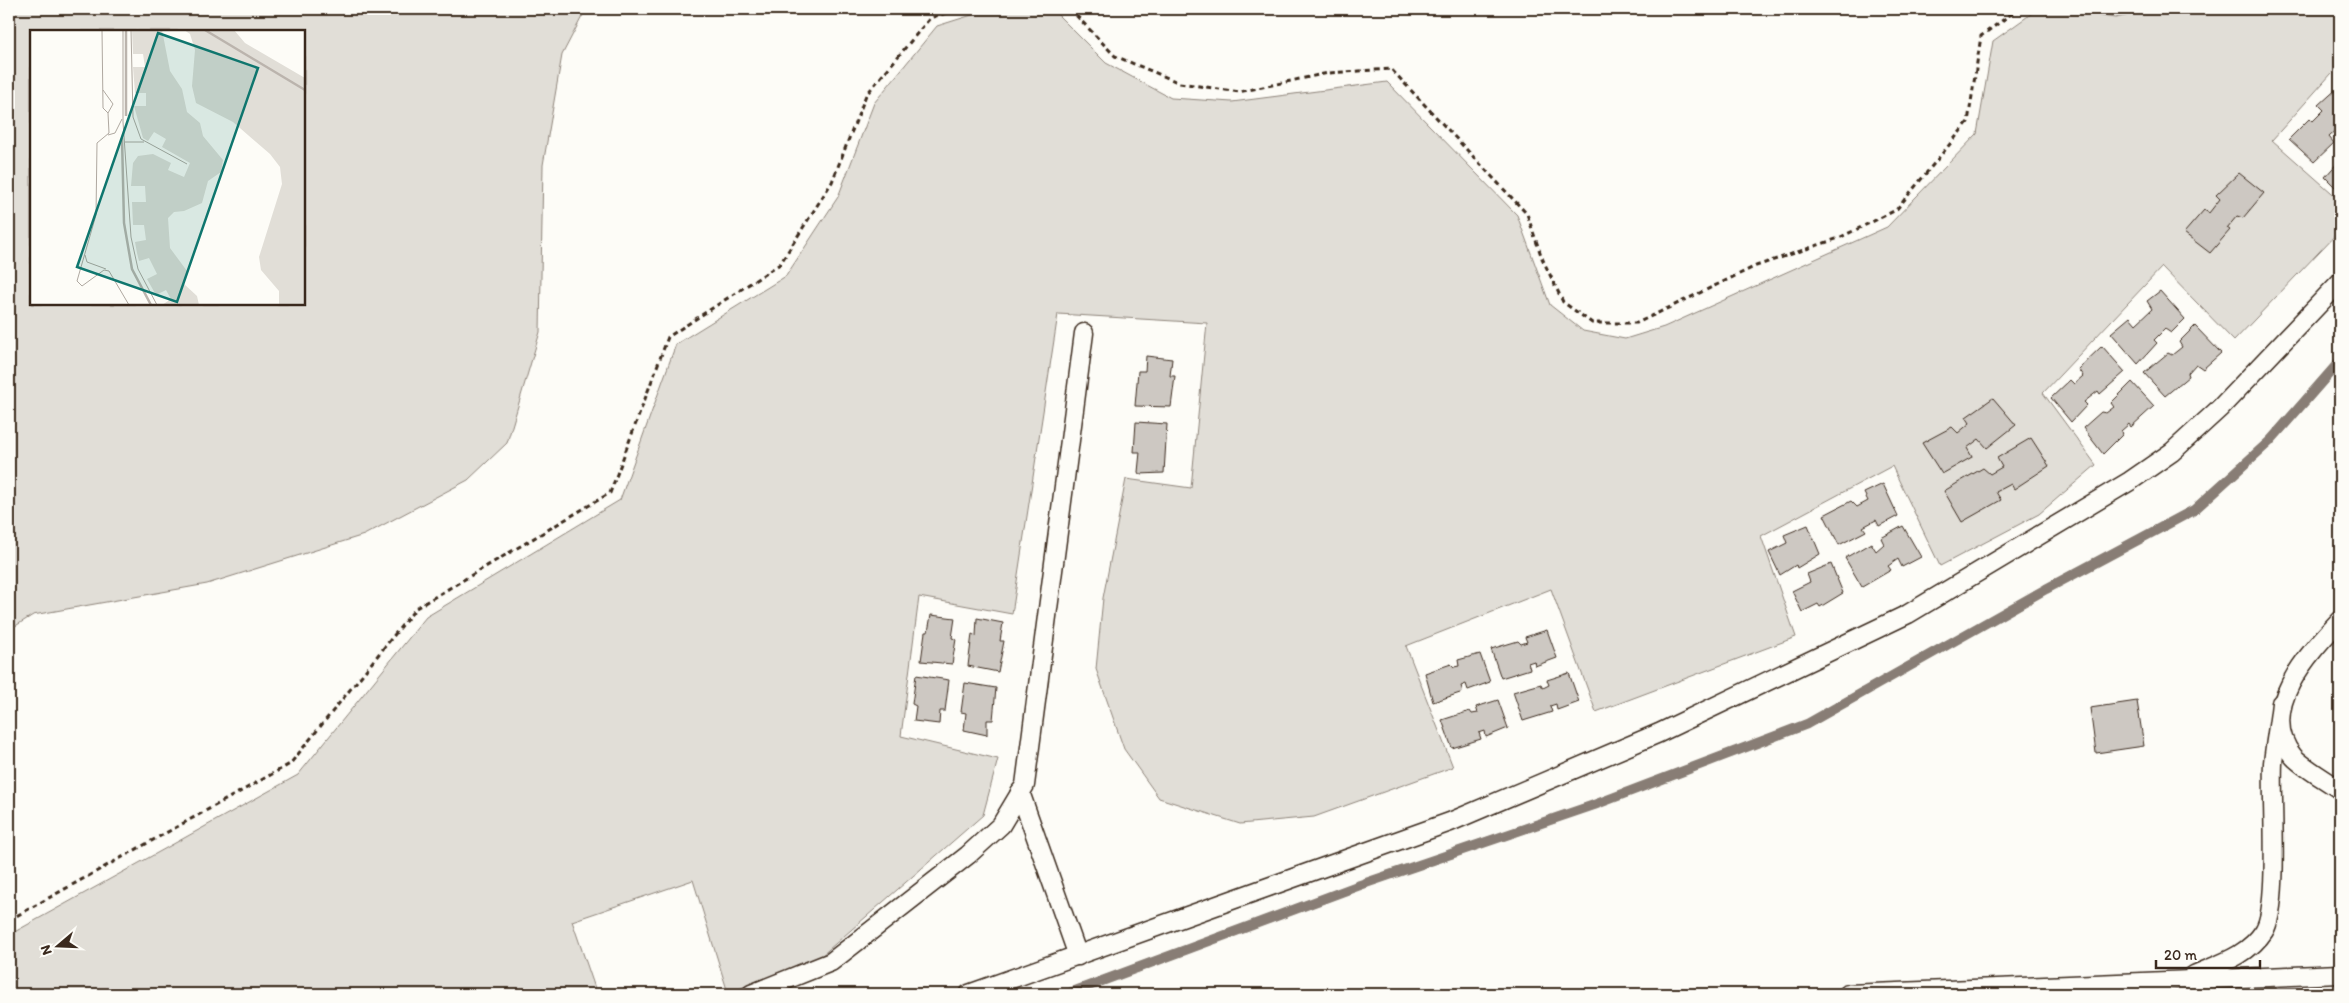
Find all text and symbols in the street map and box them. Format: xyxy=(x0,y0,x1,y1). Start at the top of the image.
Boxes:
inset map xyxy=(30,30,305,305)
north arrow xyxy=(32,920,82,970)
scale bar xyxy=(2156,938,2260,970)
text: N xyxy=(37,943,56,957)
text: 20 m xyxy=(2164,946,2198,964)

